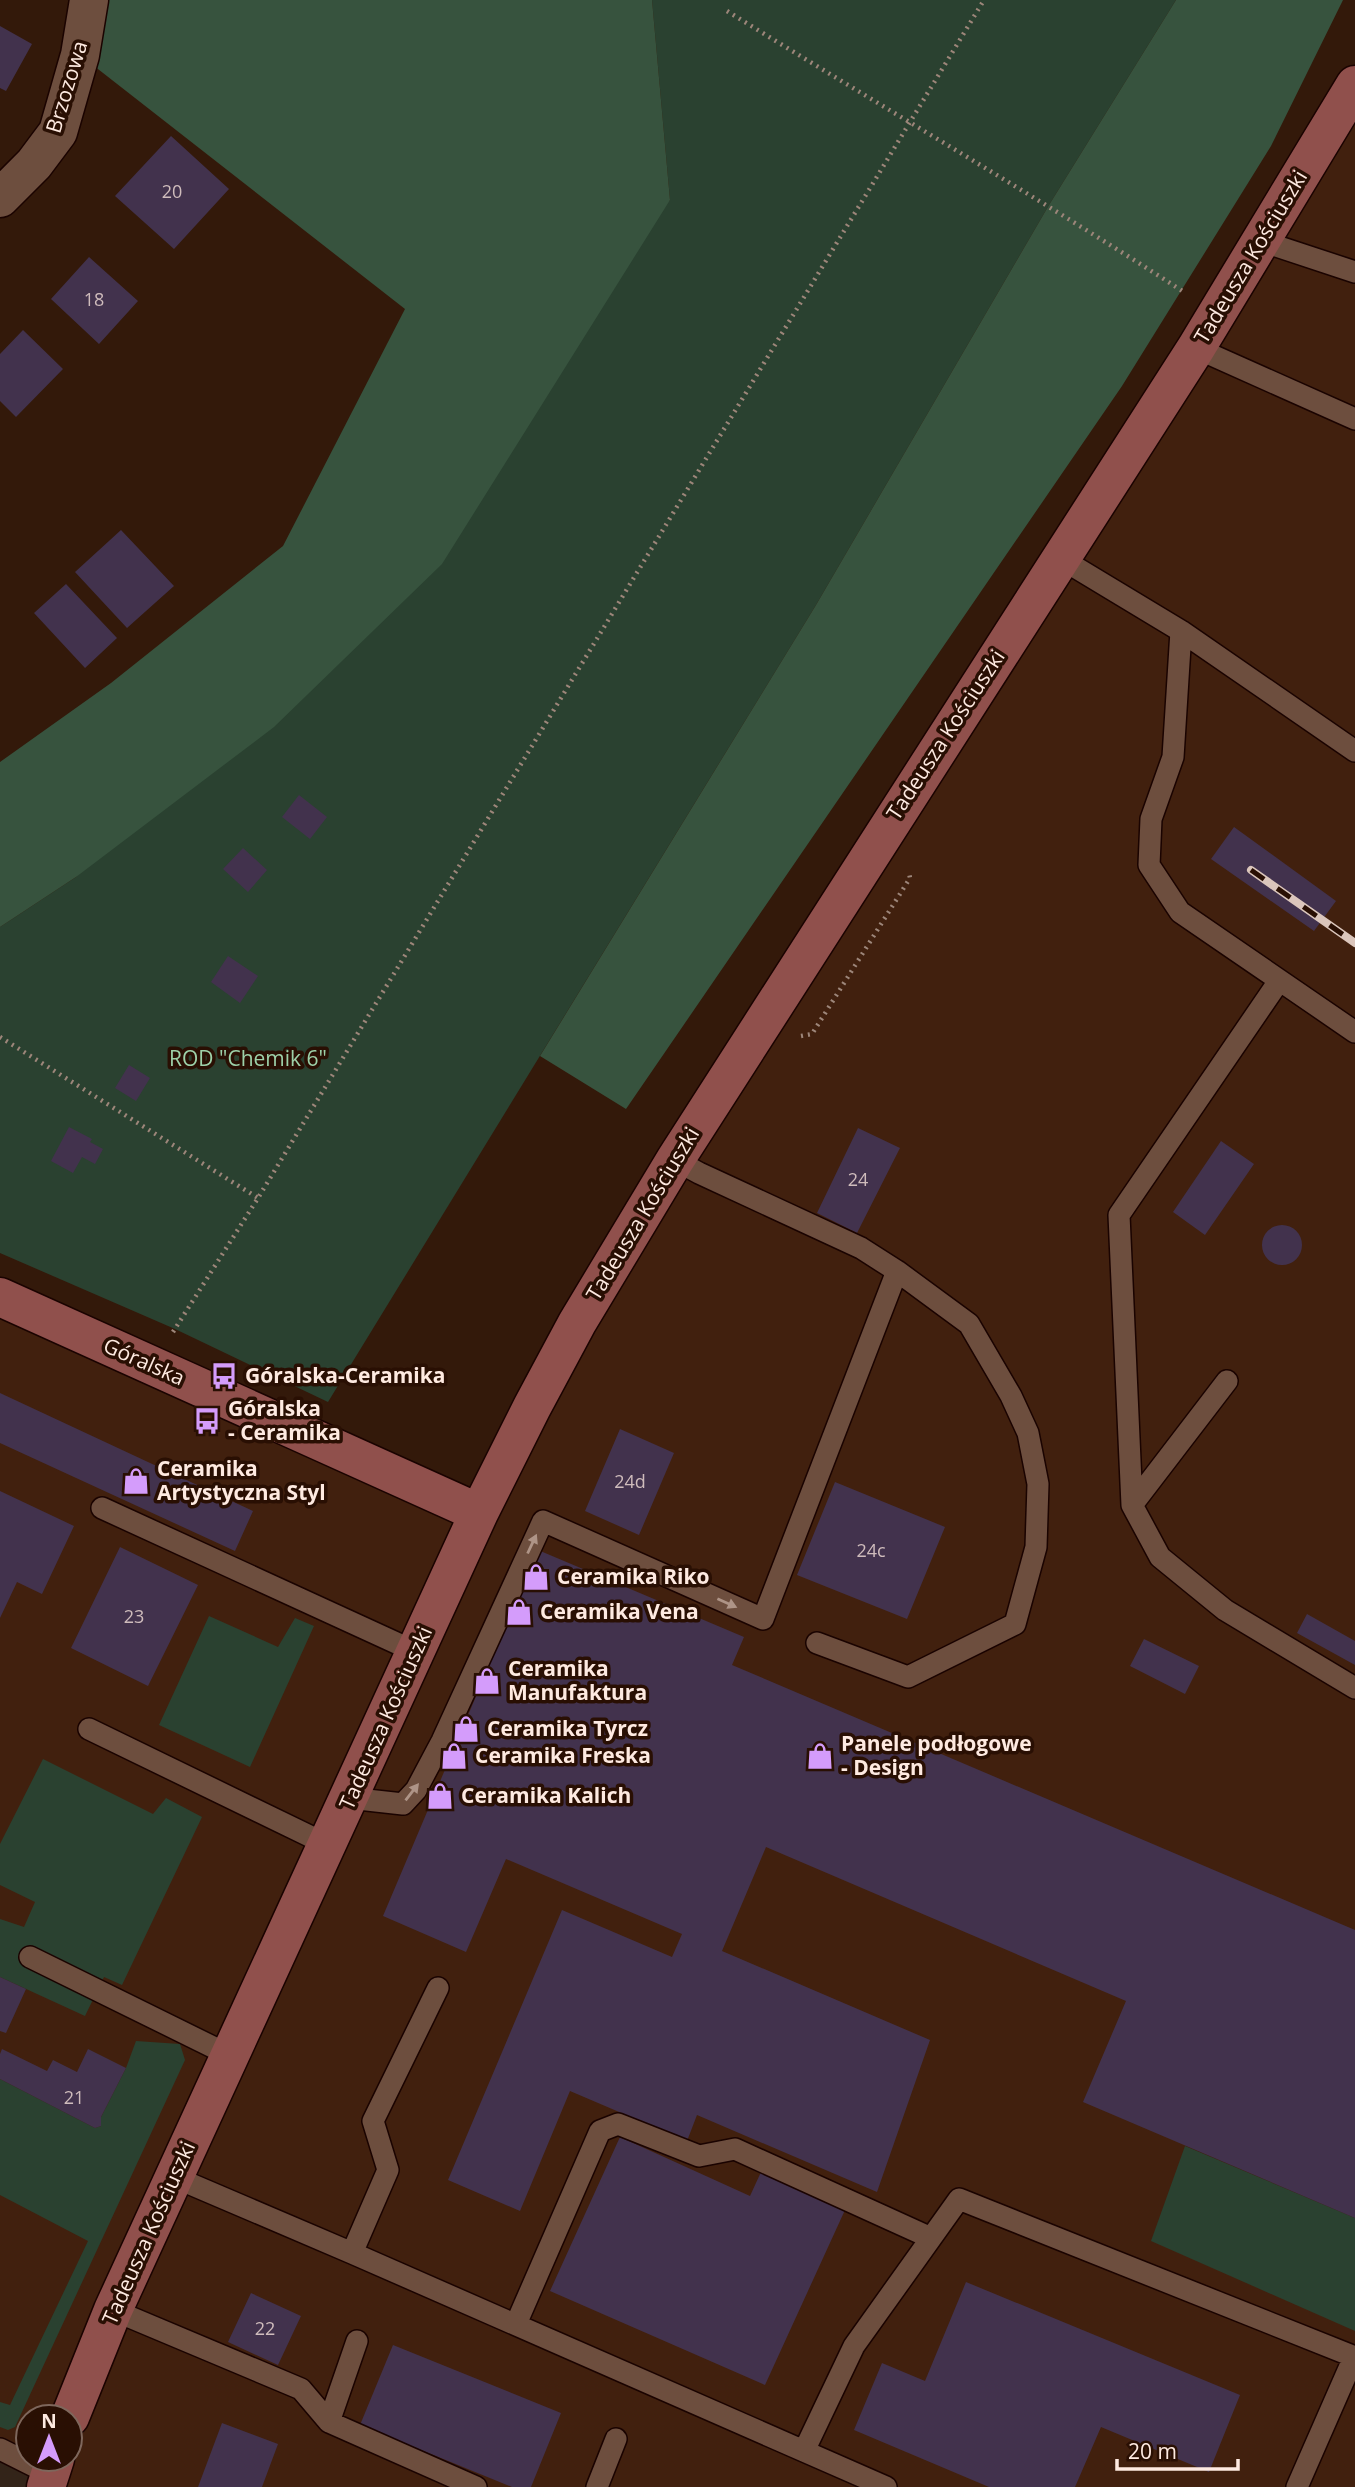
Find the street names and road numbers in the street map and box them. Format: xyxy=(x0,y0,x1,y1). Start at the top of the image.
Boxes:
street label: Brzozowa xyxy=(39,37,93,136)
street label: Tadeusza Kościuszki xyxy=(1187,165,1313,348)
street label: Tadeusza Kościuszki xyxy=(880,644,1011,825)
street label: Tadeusza Kościuszki xyxy=(579,1122,705,1305)
street label: Góralska xyxy=(99,1331,189,1391)
street label: Tadeusza Kościuszki xyxy=(332,1622,438,1814)
street label: Tadeusza Kościuszki xyxy=(95,2137,201,2329)

